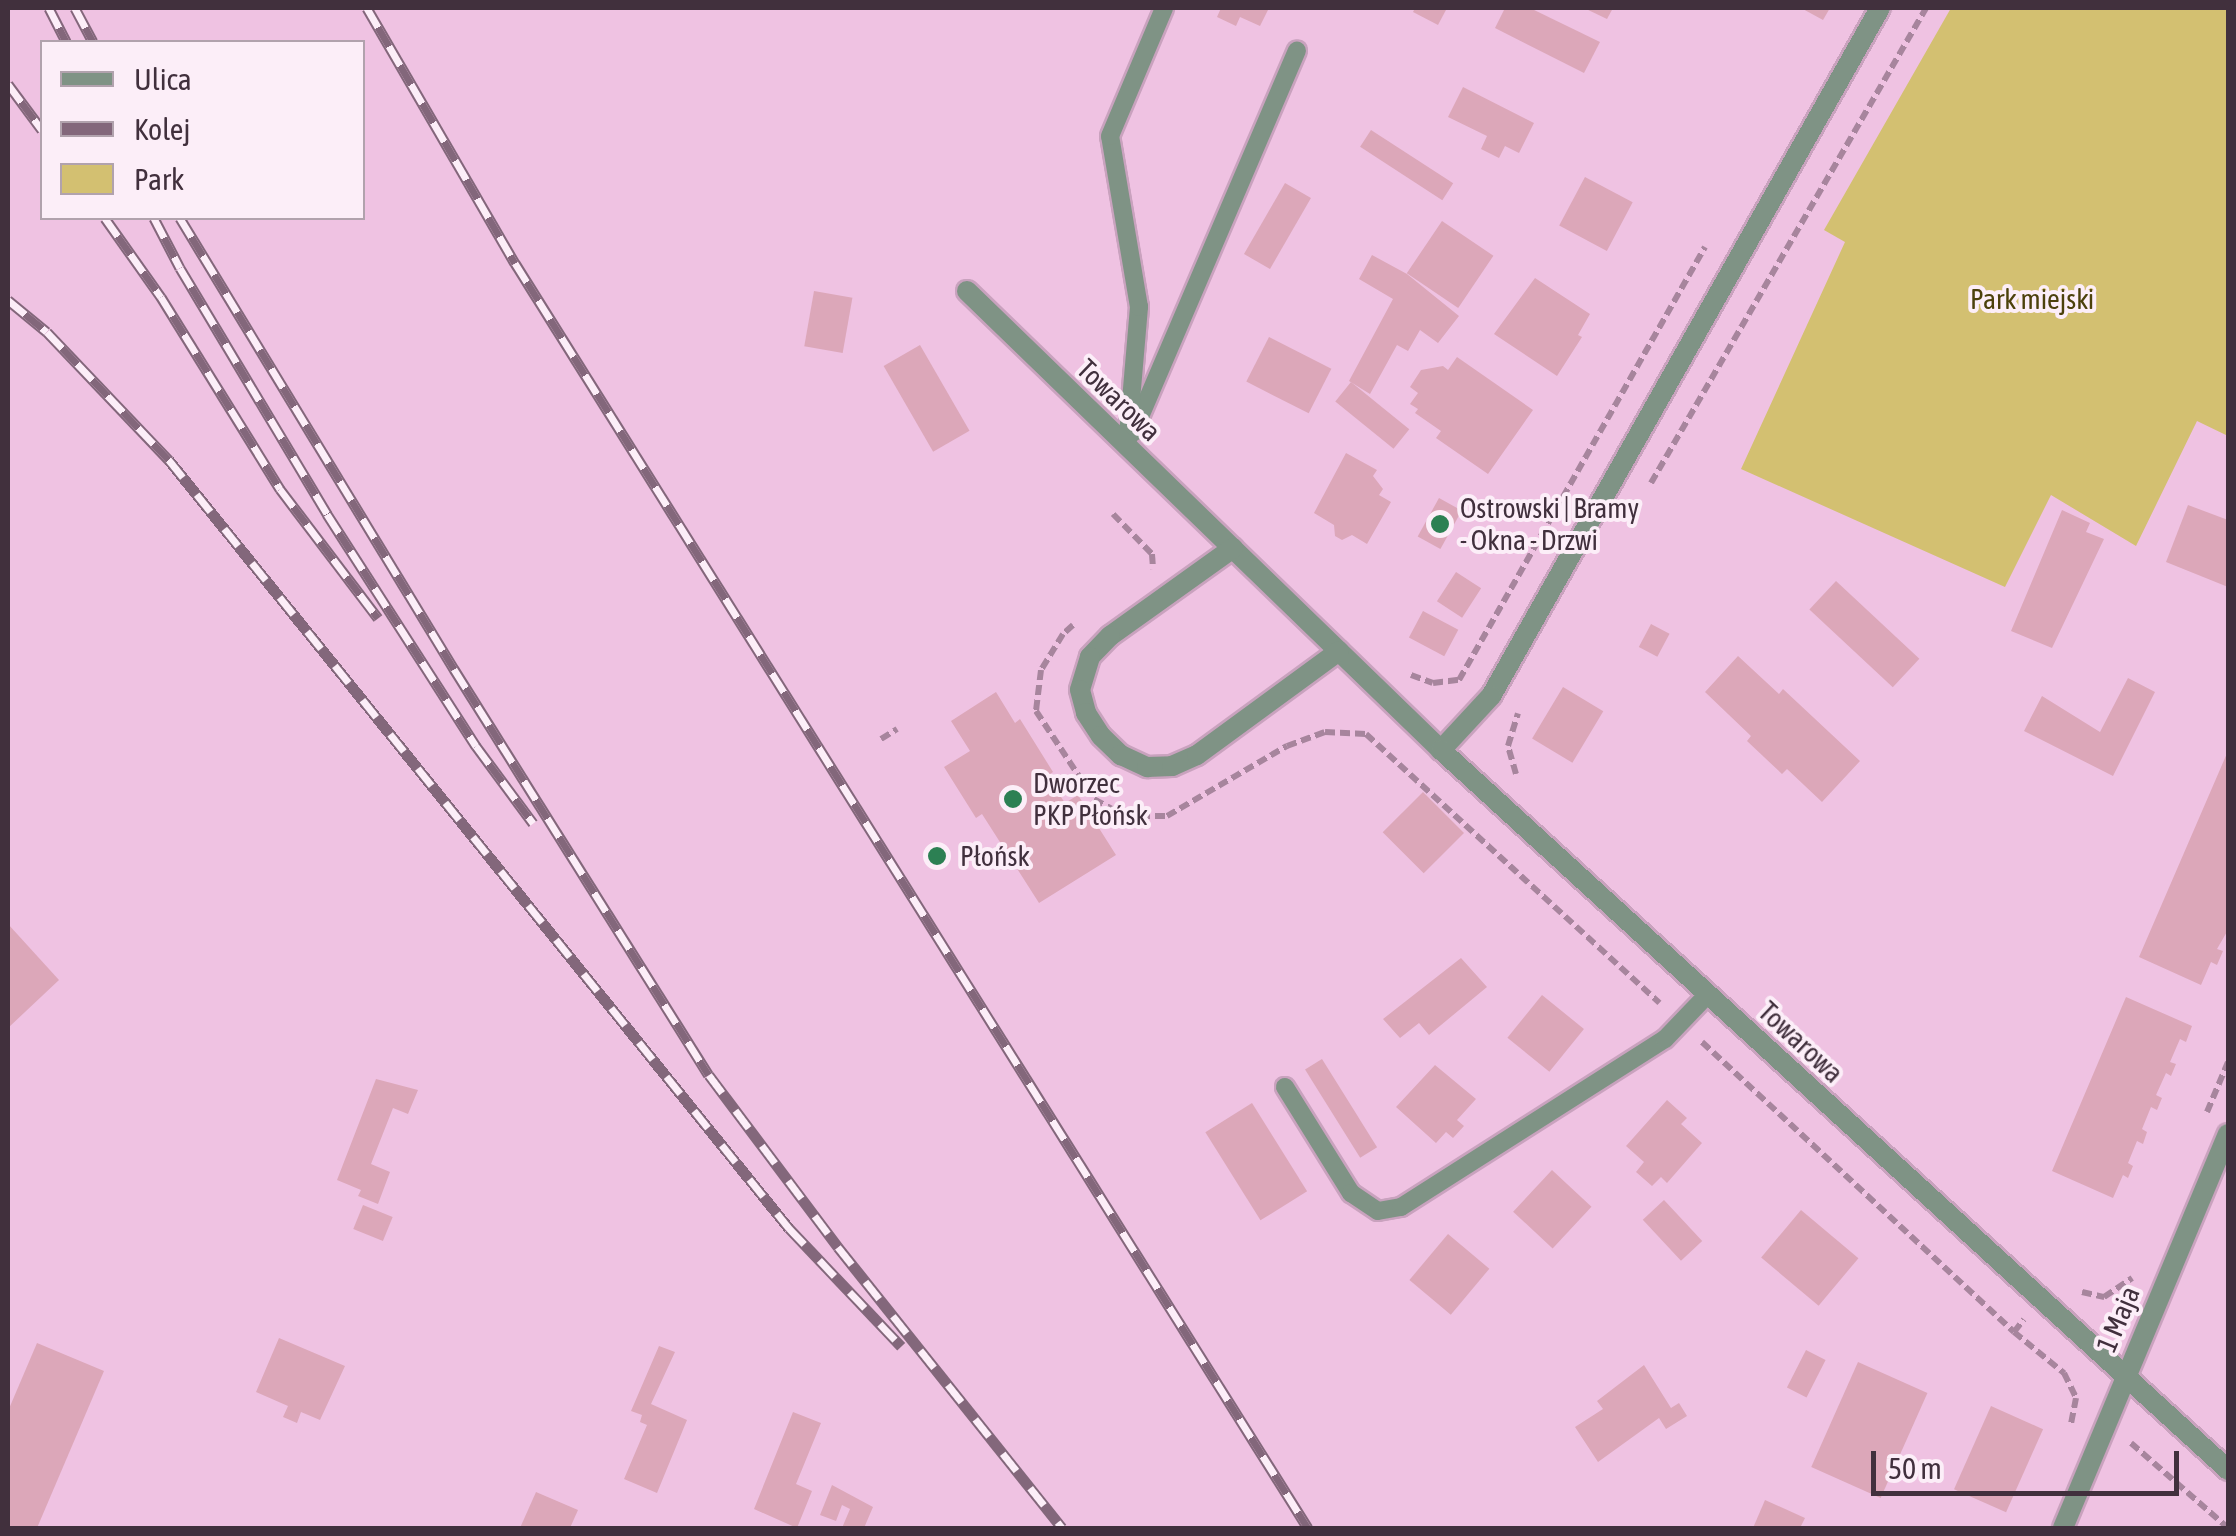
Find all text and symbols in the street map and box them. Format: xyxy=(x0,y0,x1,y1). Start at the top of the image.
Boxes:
legend xyxy=(40,40,365,220)
text: Ulica xyxy=(134,62,192,96)
text: Kolej xyxy=(134,112,190,146)
text: Park xyxy=(134,162,184,196)
park label: Park miejski xyxy=(1970,282,2094,316)
street label: Towarowa xyxy=(1070,352,1168,448)
place label: Ostrowski | Bramy - Okna - Drzwi xyxy=(1460,491,1639,557)
marker: Ostrowski | Bramy - Okna - Drzwi xyxy=(1429,513,1451,535)
place label: Dworzec PKP Płońsk xyxy=(1033,766,1148,832)
marker: Dworzec PKP Płońsk xyxy=(1002,788,1024,810)
place label: Płońsk xyxy=(960,839,1030,873)
marker: Płońsk xyxy=(924,843,950,869)
street label: Towarowa xyxy=(1752,994,1850,1090)
street label: 1 Maja xyxy=(2089,1281,2147,1357)
scale bar xyxy=(1876,1431,2184,1493)
text: 50 m xyxy=(1888,1451,1942,1485)

